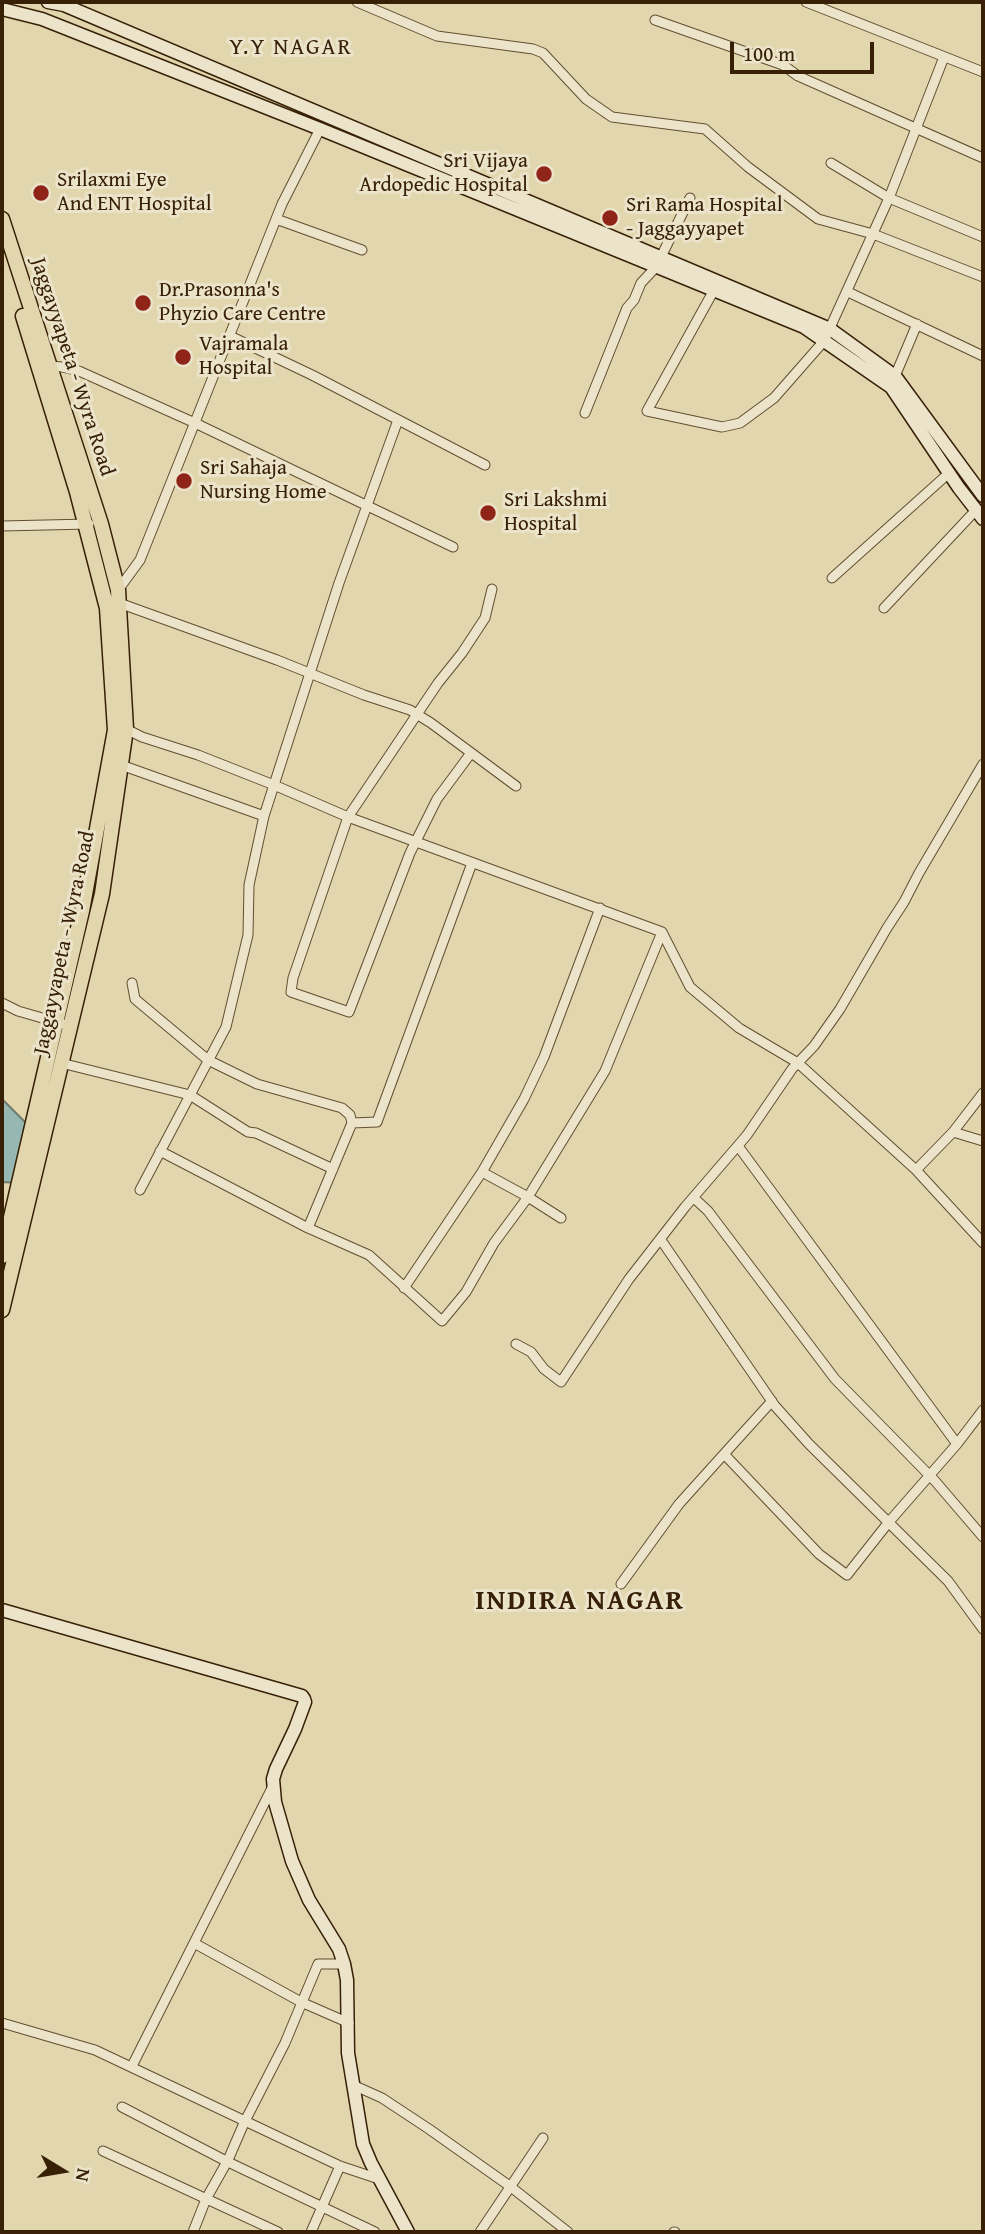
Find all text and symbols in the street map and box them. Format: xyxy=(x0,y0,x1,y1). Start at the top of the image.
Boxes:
scale bar xyxy=(733,28,876,72)
district label: Y.Y NAGAR xyxy=(230,34,352,62)
text: 100 m xyxy=(743,38,795,69)
place label: Sri Vijaya Ardopedic Hospital xyxy=(359,149,528,199)
marker: Sri Vijaya Ardopedic Hospital xyxy=(534,164,554,184)
place label: Srilaxmi Eye And ENT Hospital xyxy=(57,168,212,218)
marker: Srilaxmi Eye And ENT Hospital xyxy=(31,183,51,203)
place label: Sri Rama Hospital - Jaggayyapet xyxy=(626,193,783,243)
marker: Sri Rama Hospital - Jaggayyapet xyxy=(600,208,620,228)
street label: Jaggayyapeta - Wyra Road xyxy=(25,255,119,479)
place label: Dr.Prasonna's Phyzio Care Centre xyxy=(159,278,326,328)
marker: Dr.Prasonna's Phyzio Care Centre xyxy=(133,293,153,313)
place label: Vajramala Hospital xyxy=(199,332,288,382)
marker: Vajramala Hospital xyxy=(173,347,193,367)
place label: Sri Sahaja Nursing Home xyxy=(200,456,327,506)
marker: Sri Sahaja Nursing Home xyxy=(174,471,194,491)
place label: Sri Lakshmi Hospital xyxy=(504,488,607,538)
marker: Sri Lakshmi Hospital xyxy=(478,503,498,523)
street label: Jaggayyapeta - Wyra Road xyxy=(29,829,101,1057)
district label: INDIRA NAGAR xyxy=(477,1585,683,1619)
north arrow xyxy=(28,2136,98,2206)
text: N xyxy=(69,2166,99,2184)

